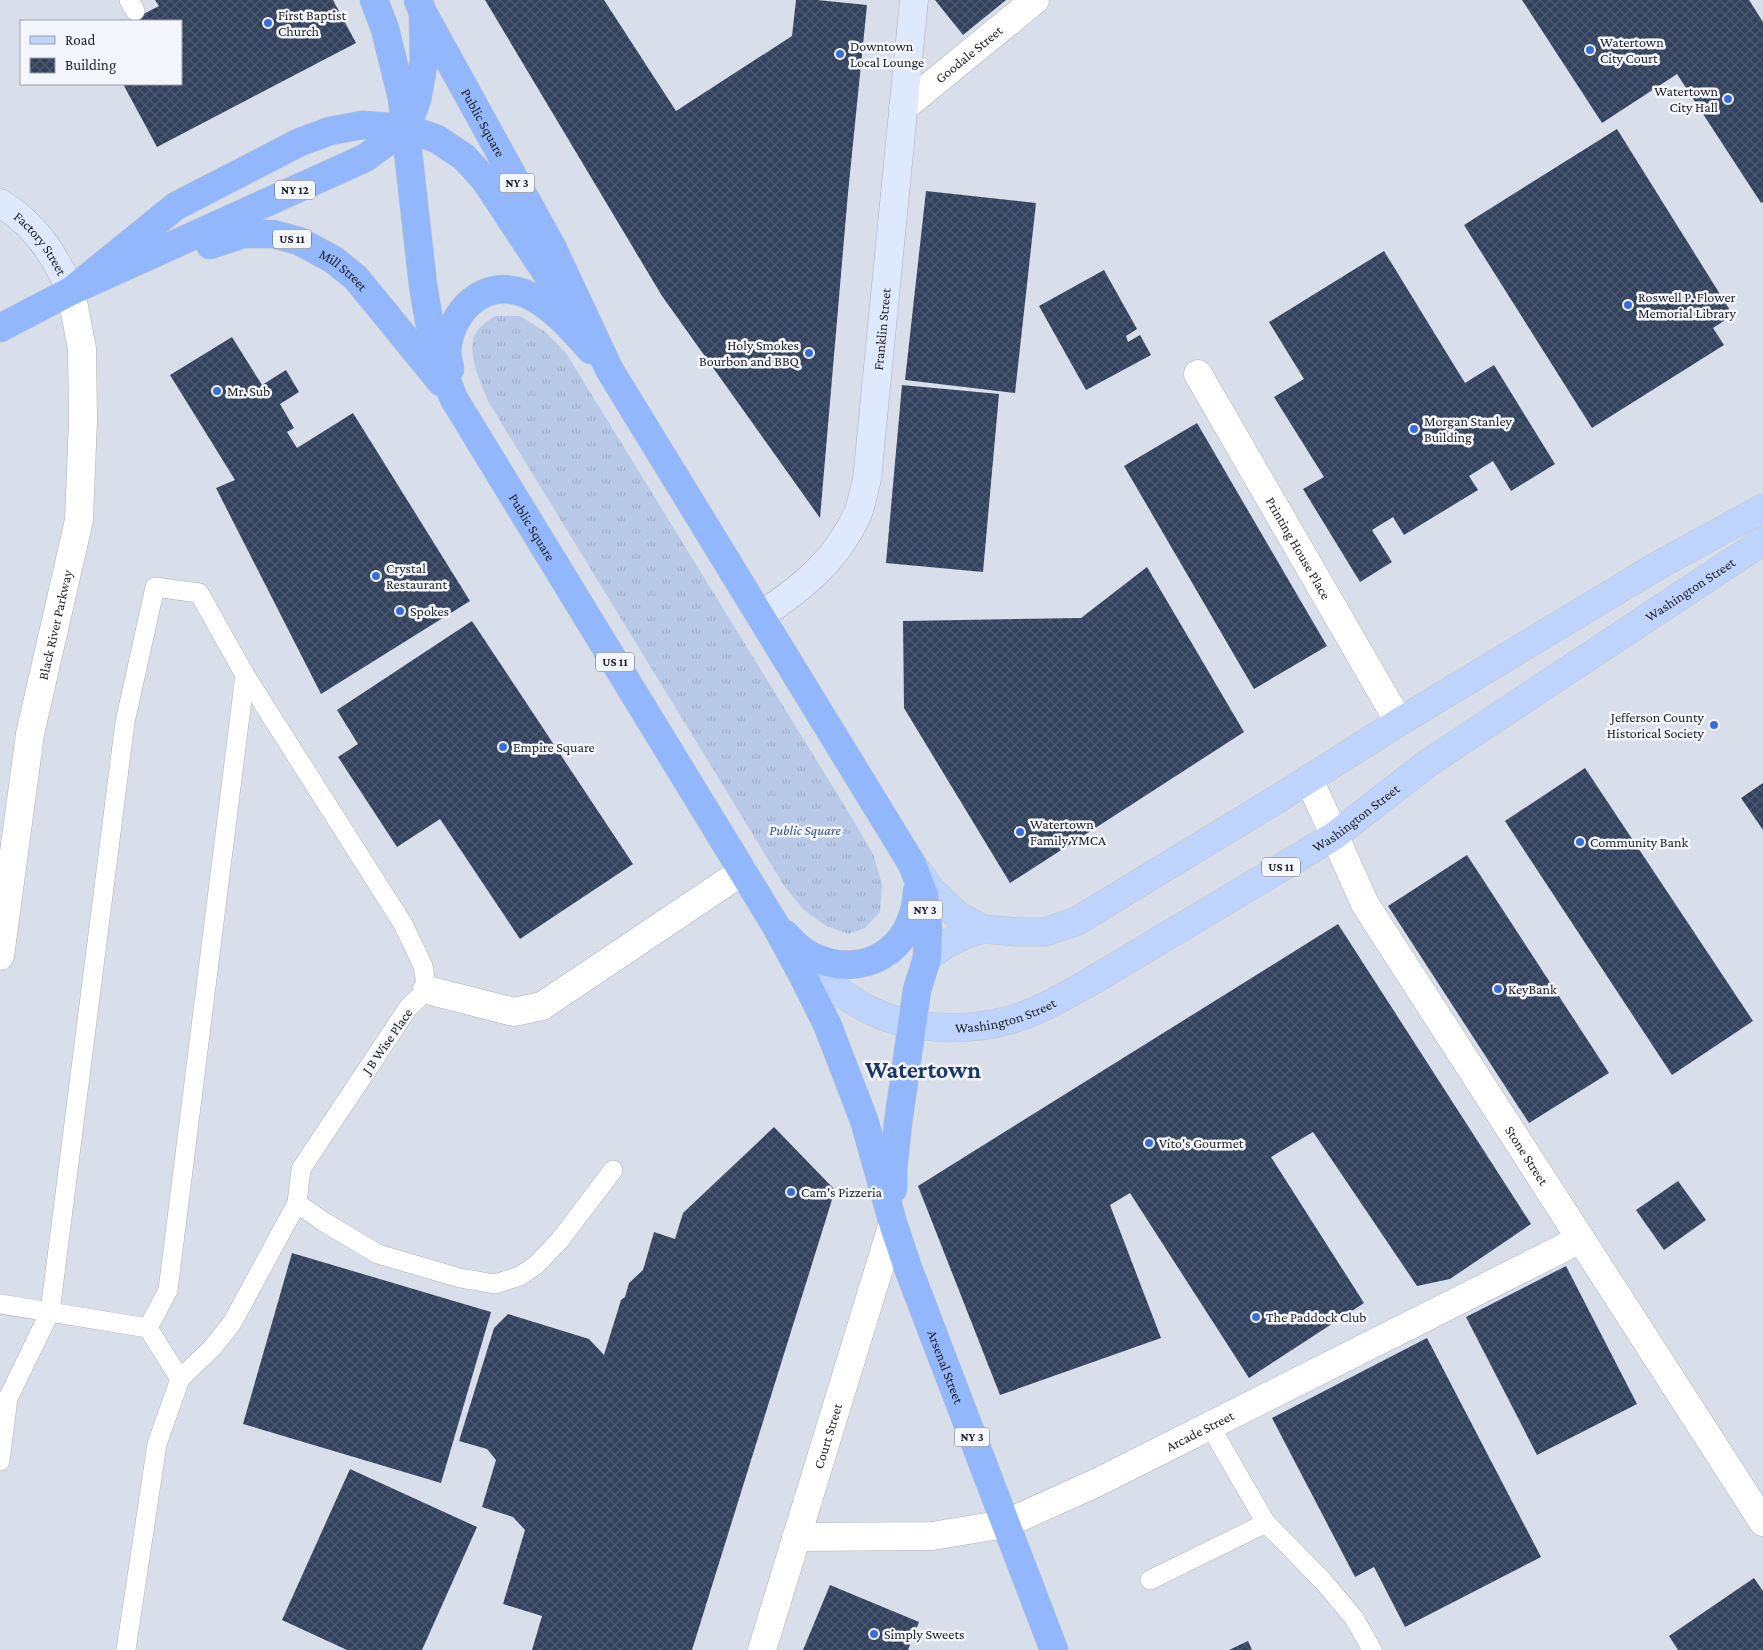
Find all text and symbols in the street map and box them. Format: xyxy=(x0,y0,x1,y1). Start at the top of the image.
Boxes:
place label: First Baptist Church xyxy=(278,7,346,39)
marker: First Baptist Church xyxy=(262,17,274,29)
legend xyxy=(20,20,182,85)
street label: Goodale Street xyxy=(932,22,1006,86)
text: Road xyxy=(65,32,96,48)
place label: Watertown City Court xyxy=(1600,34,1664,66)
place label: Downtown Local Lounge xyxy=(850,38,924,70)
marker: Watertown City Court xyxy=(1584,44,1596,56)
marker: Downtown Local Lounge xyxy=(834,48,846,60)
text: Building xyxy=(65,57,116,74)
place label: Watertown City Hall xyxy=(1654,83,1718,115)
street label: Public Square xyxy=(458,85,509,160)
marker: Watertown City Hall xyxy=(1722,93,1734,105)
road number: NY 3 xyxy=(500,174,534,192)
road number: NY 12 xyxy=(275,180,315,200)
street label: Factory Street xyxy=(11,208,70,278)
road number: US 11 xyxy=(273,230,311,248)
street label: Mill Street xyxy=(316,246,371,294)
street label: Franklin Street xyxy=(870,287,894,371)
place label: Roswell P. Flower Memorial Library xyxy=(1638,289,1736,321)
marker: Roswell P. Flower Memorial Library xyxy=(1622,299,1634,311)
place label: Holy Smokes Bourbon and BBQ xyxy=(699,337,800,369)
marker: Holy Smokes Bourbon and BBQ xyxy=(803,347,815,359)
place label: Mr. Sub xyxy=(227,383,270,399)
marker: Mr. Sub xyxy=(211,385,223,397)
place label: Morgan Stanley Building xyxy=(1424,413,1513,445)
marker: Morgan Stanley Building xyxy=(1408,423,1420,435)
street label: Public Square xyxy=(506,491,559,564)
street label: Printing House Place xyxy=(1263,494,1334,602)
street label: Washington Street xyxy=(1642,554,1738,625)
place label: Crystal Restaurant xyxy=(386,560,447,592)
street label: Black River Parkway xyxy=(35,568,75,681)
marker: Crystal Restaurant xyxy=(370,570,382,582)
place label: Spokes xyxy=(410,603,449,619)
marker: Spokes xyxy=(394,605,406,617)
road number: US 11 xyxy=(596,652,634,672)
place label: Jefferson County Historical Society xyxy=(1607,709,1705,741)
marker: Jefferson County Historical Society xyxy=(1708,719,1720,731)
place label: Empire Square xyxy=(513,739,595,755)
marker: Empire Square xyxy=(497,741,509,753)
street label: Washington Street xyxy=(1309,780,1403,855)
place label: Watertown Family YMCA xyxy=(1030,816,1106,848)
park label: Public Square xyxy=(769,822,841,838)
marker: Watertown Family YMCA xyxy=(1014,826,1026,838)
place label: Community Bank xyxy=(1590,834,1689,850)
marker: Community Bank xyxy=(1574,836,1586,848)
road number: US 11 xyxy=(1262,858,1300,876)
road number: NY 3 xyxy=(908,900,942,920)
place label: KeyBank xyxy=(1508,981,1557,997)
marker: KeyBank xyxy=(1492,983,1504,995)
street label: Washington Street xyxy=(955,994,1059,1036)
street label: J B Wise Place xyxy=(357,1005,416,1079)
district label: Watertown xyxy=(864,1056,981,1083)
street label: Stone Street xyxy=(1502,1123,1552,1188)
place label: Vito's Gourmet xyxy=(1159,1135,1244,1151)
marker: Vito's Gourmet xyxy=(1143,1137,1155,1149)
place label: Cam's Pizzeria xyxy=(801,1184,883,1200)
marker: Cam's Pizzeria xyxy=(785,1186,797,1198)
place label: The Paddock Club xyxy=(1266,1309,1367,1325)
marker: The Paddock Club xyxy=(1250,1311,1262,1323)
street label: Arsenal Street xyxy=(924,1328,967,1406)
street label: Court Street xyxy=(810,1401,845,1471)
street label: Arcade Street xyxy=(1163,1407,1237,1455)
road number: NY 3 xyxy=(954,1428,990,1446)
place label: Simply Sweets xyxy=(884,1626,964,1642)
marker: Simply Sweets xyxy=(868,1628,880,1640)

